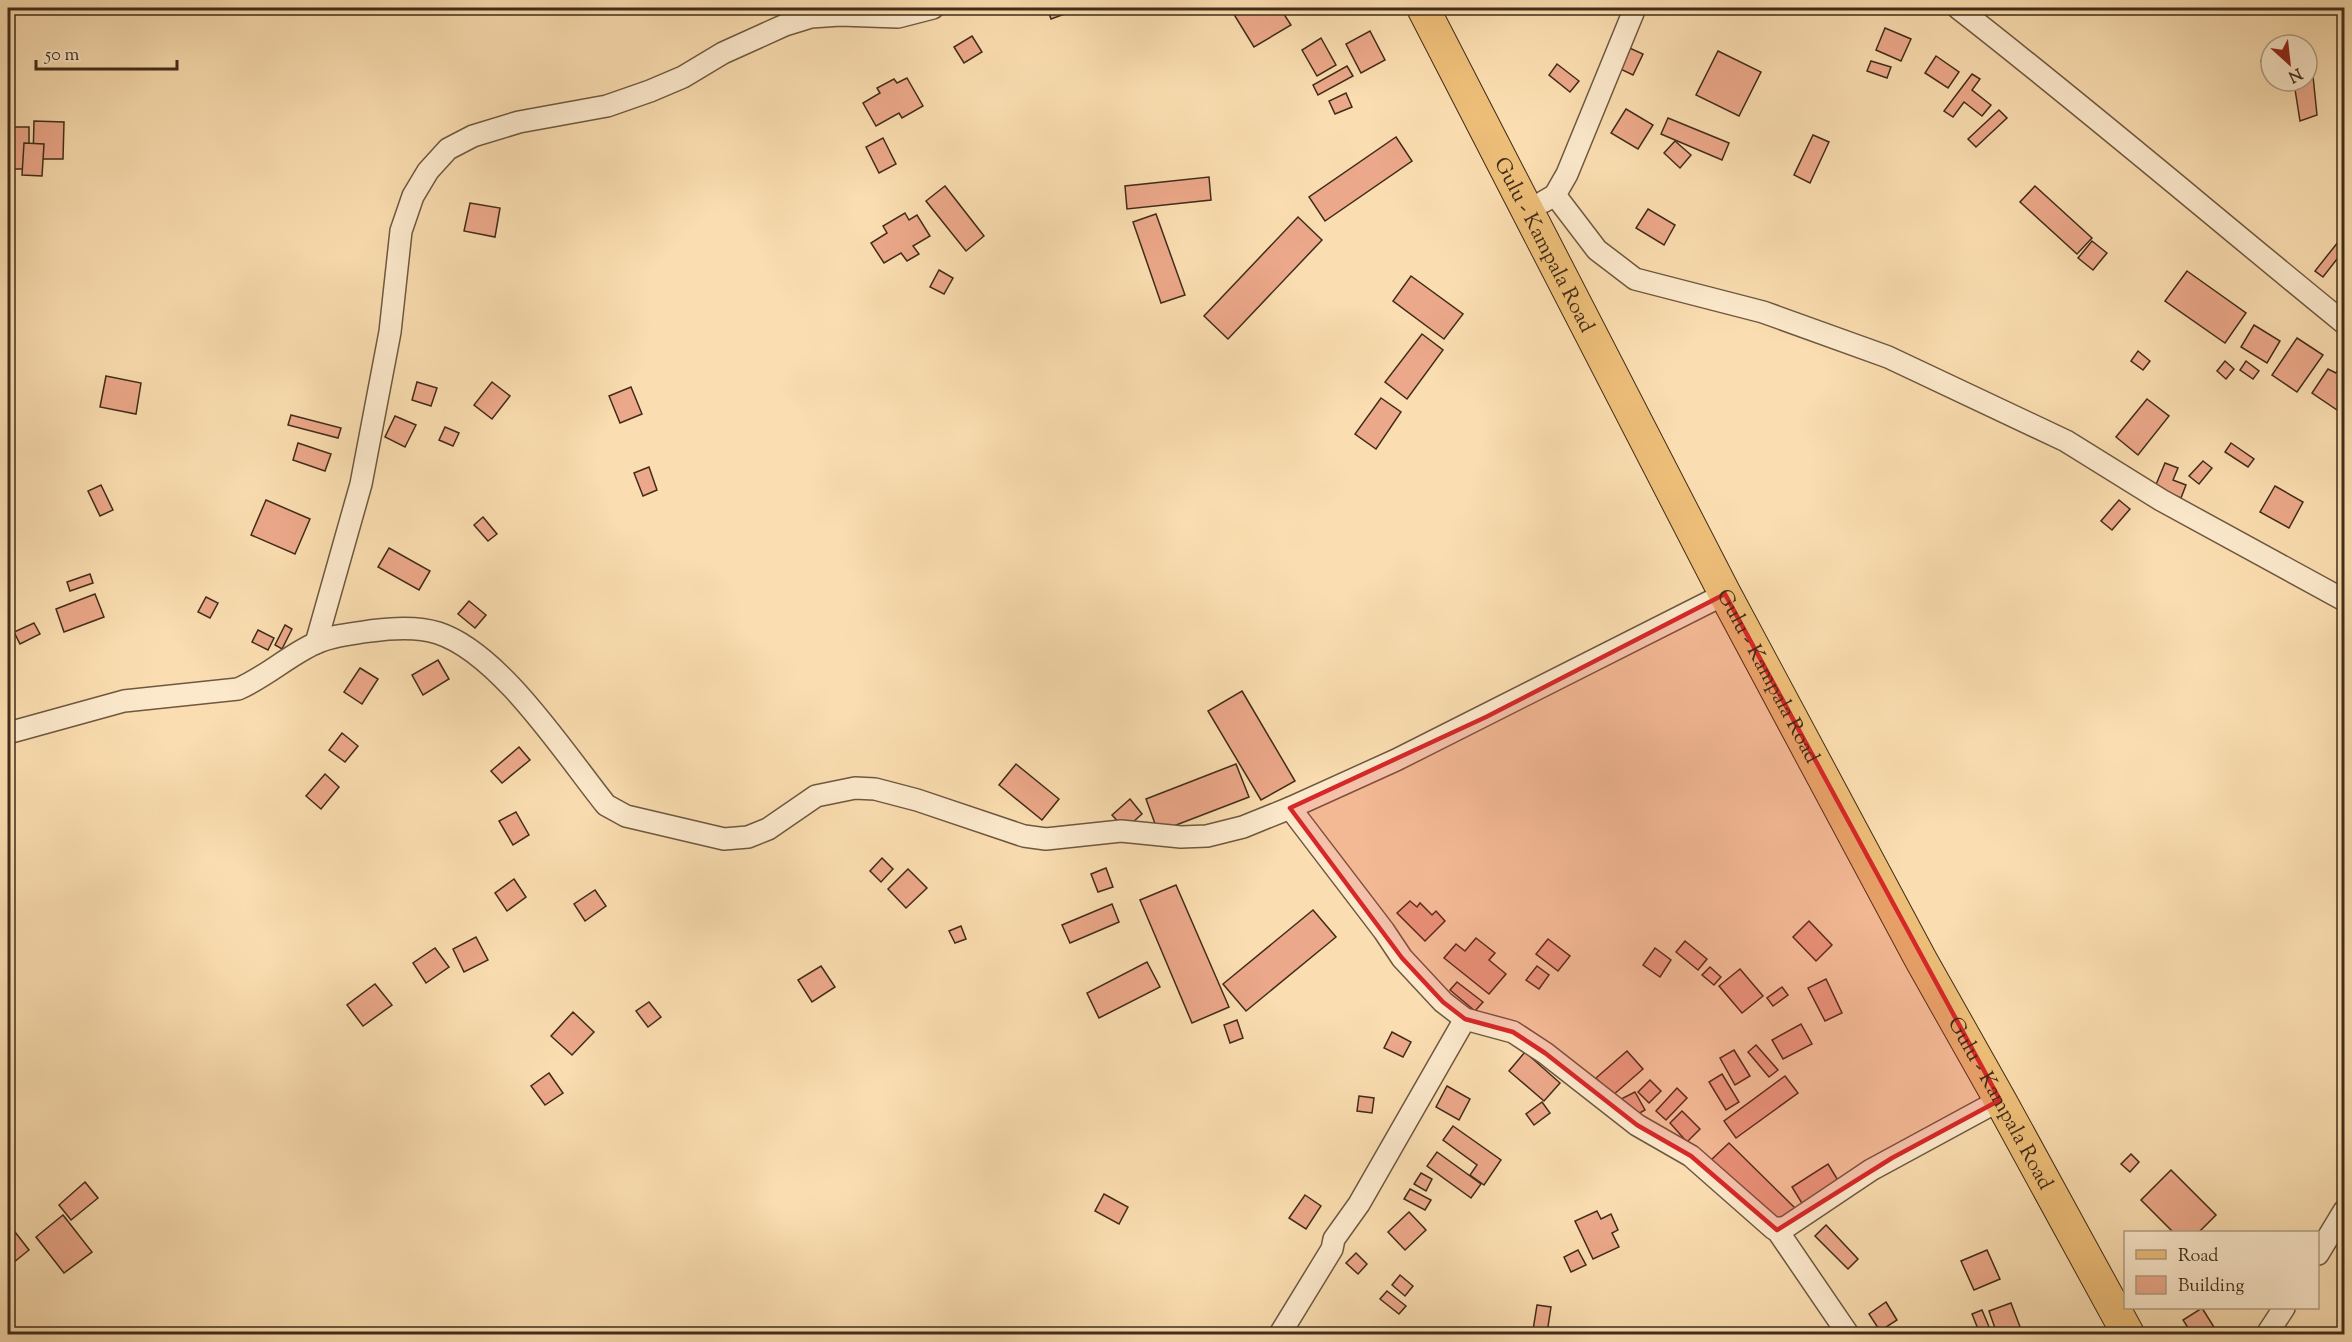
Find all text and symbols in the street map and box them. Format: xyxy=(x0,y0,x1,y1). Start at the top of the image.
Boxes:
scale bar xyxy=(36,33,177,71)
north arrow xyxy=(2259,33,2319,93)
text: 50 m xyxy=(44,43,80,69)
text: N xyxy=(2284,61,2306,87)
street label: Gulu - Kampala Road xyxy=(1485,152,1601,339)
street label: Gulu - Kampala Road xyxy=(1708,584,1826,769)
street label: Gulu - Kampala Road xyxy=(1939,1012,2059,1196)
legend xyxy=(2124,1231,2319,1309)
text: Road xyxy=(2178,1244,2218,1270)
text: Building xyxy=(2178,1274,2244,1300)

